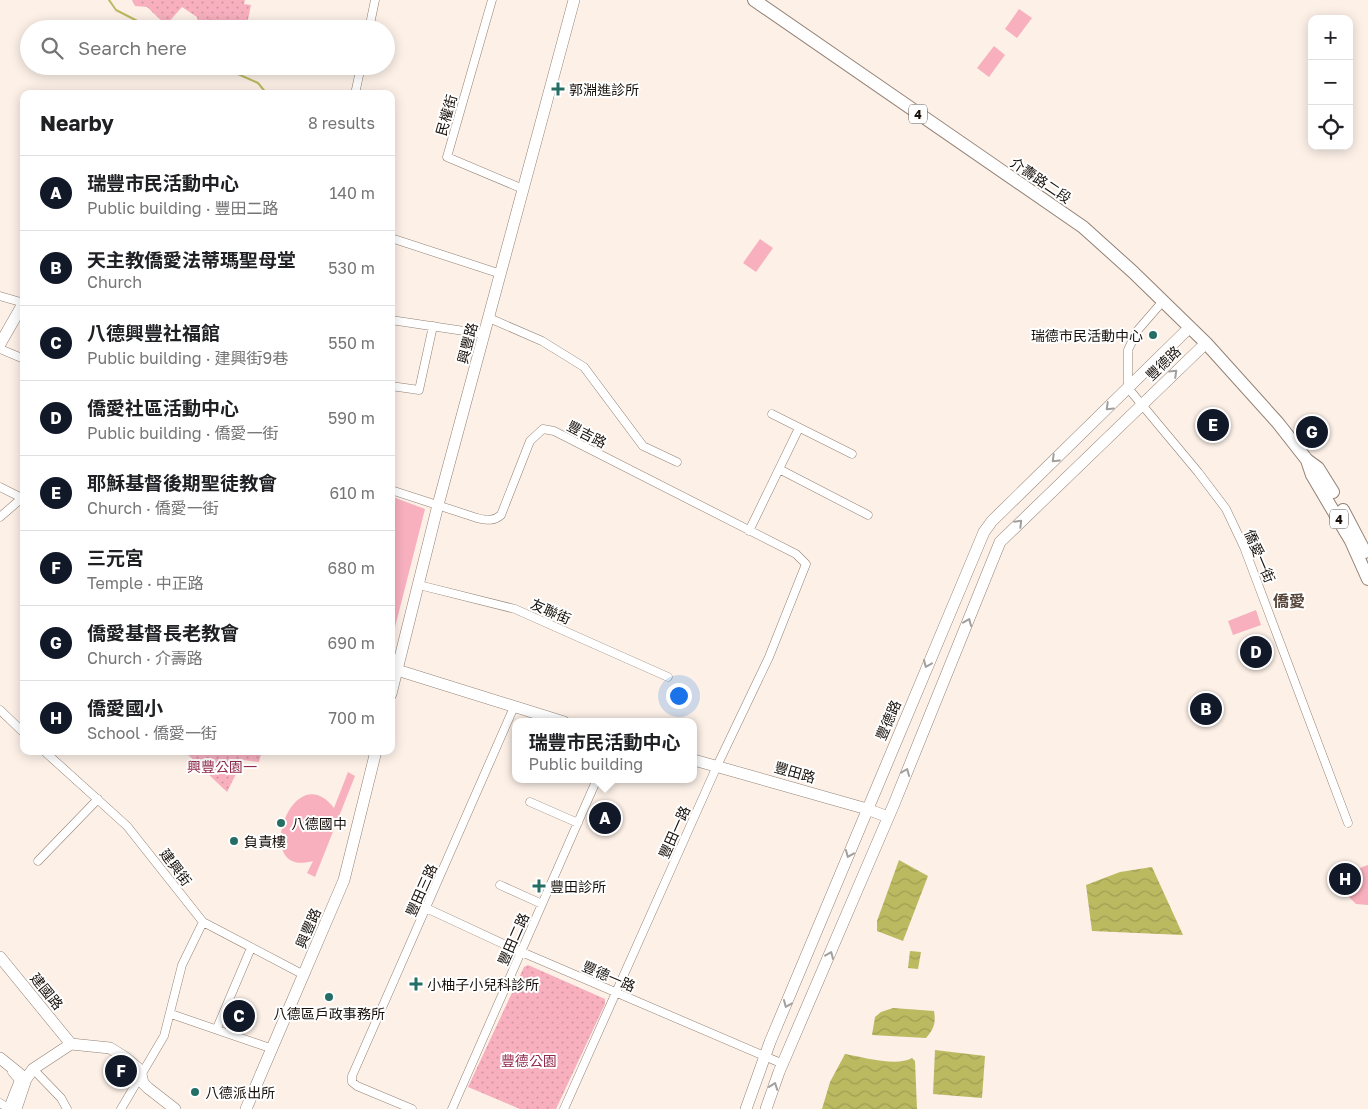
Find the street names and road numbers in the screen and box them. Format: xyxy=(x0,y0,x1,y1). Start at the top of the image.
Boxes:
street label: 民權街 xyxy=(432,92,460,138)
road number: 4 xyxy=(909,105,927,124)
street label: 介壽路二段 xyxy=(1007,153,1075,207)
street label: 興豐路 xyxy=(453,321,481,365)
street label: 豐德路 xyxy=(1142,342,1184,384)
street label: 豐吉路 xyxy=(564,417,610,451)
road number: 4 xyxy=(1330,509,1348,528)
street label: 僑愛一街 xyxy=(1241,527,1279,585)
street label: 友聯街 xyxy=(528,595,574,627)
street label: 豐德路 xyxy=(872,697,904,743)
street label: 豐田路 xyxy=(772,758,818,786)
street label: 豐田一路 xyxy=(655,803,693,861)
street label: 建興街 xyxy=(157,845,195,889)
street label: 豐田三路 xyxy=(402,861,440,919)
street label: 興豐路 xyxy=(292,905,324,951)
street label: 豐田二路 xyxy=(494,910,532,968)
street label: 豐德一路 xyxy=(580,957,638,995)
street label: 建國路 xyxy=(27,969,67,1013)

